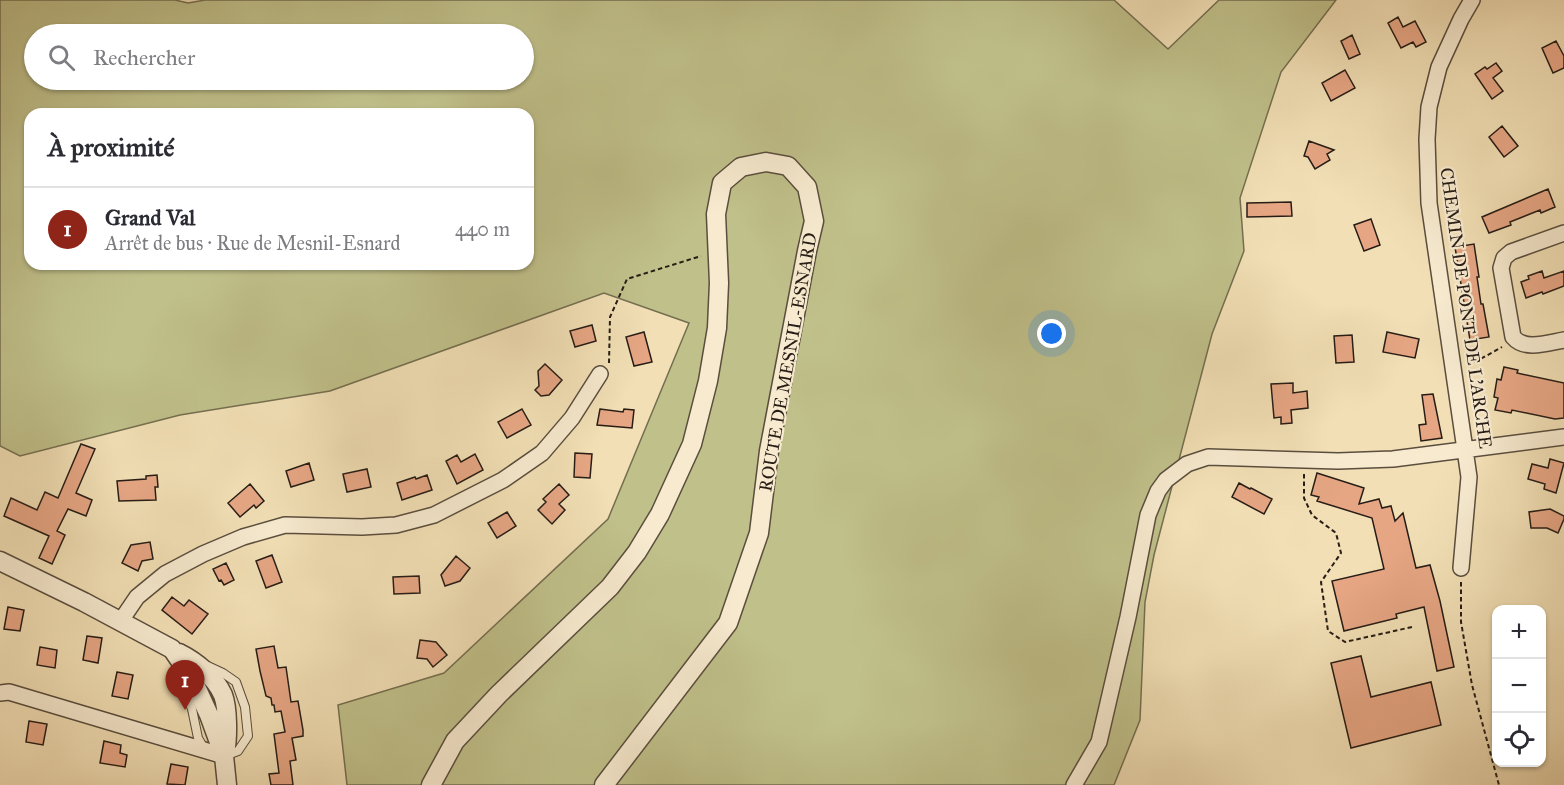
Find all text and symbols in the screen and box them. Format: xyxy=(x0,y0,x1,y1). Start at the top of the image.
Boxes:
search box xyxy=(24,24,534,90)
icon: search xyxy=(45,41,78,74)
text: Rechercher xyxy=(93,44,195,71)
text: À proximité xyxy=(48,131,174,163)
street label: CHEMIN DE PONT DE L'ARCHE xyxy=(1435,166,1497,450)
text: Grand Val xyxy=(105,204,195,231)
text: 1 xyxy=(64,217,71,241)
text: 440 m xyxy=(455,217,510,241)
text: Arrêt de bus · Rue de Mesnil-Esnard xyxy=(105,231,400,255)
street label: ROUTE DE MESNIL-ESNARD xyxy=(754,231,822,493)
your location xyxy=(1037,319,1066,348)
map controls xyxy=(1492,605,1546,767)
button: + xyxy=(1492,605,1546,659)
button: − xyxy=(1492,659,1546,713)
pin: 1 xyxy=(166,660,204,710)
button: locate xyxy=(1492,713,1546,767)

